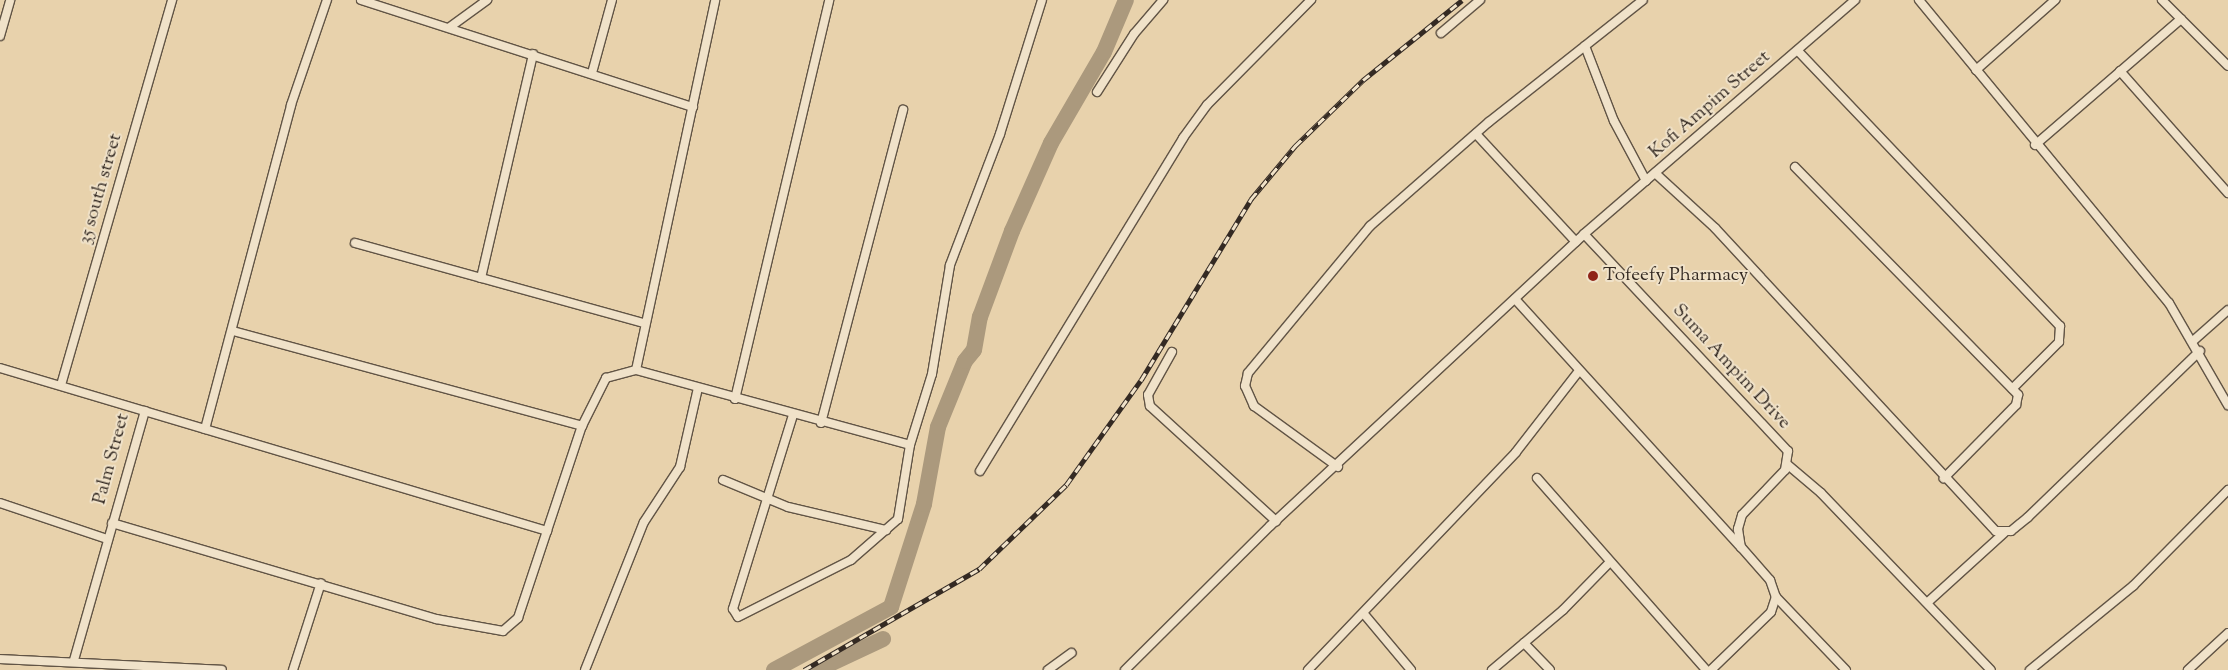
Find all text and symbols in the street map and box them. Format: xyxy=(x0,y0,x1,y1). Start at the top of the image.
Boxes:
street label: Kofi Ampim Street xyxy=(1645,46,1775,164)
street label: 35 south street xyxy=(74,131,128,247)
place label: Tofeefy Pharmacy xyxy=(1603,265,1748,287)
marker: Tofeefy Pharmacy xyxy=(1587,270,1599,282)
street label: Suma Ampim Drive xyxy=(1667,300,1795,434)
street label: Palm Street xyxy=(89,411,135,507)

